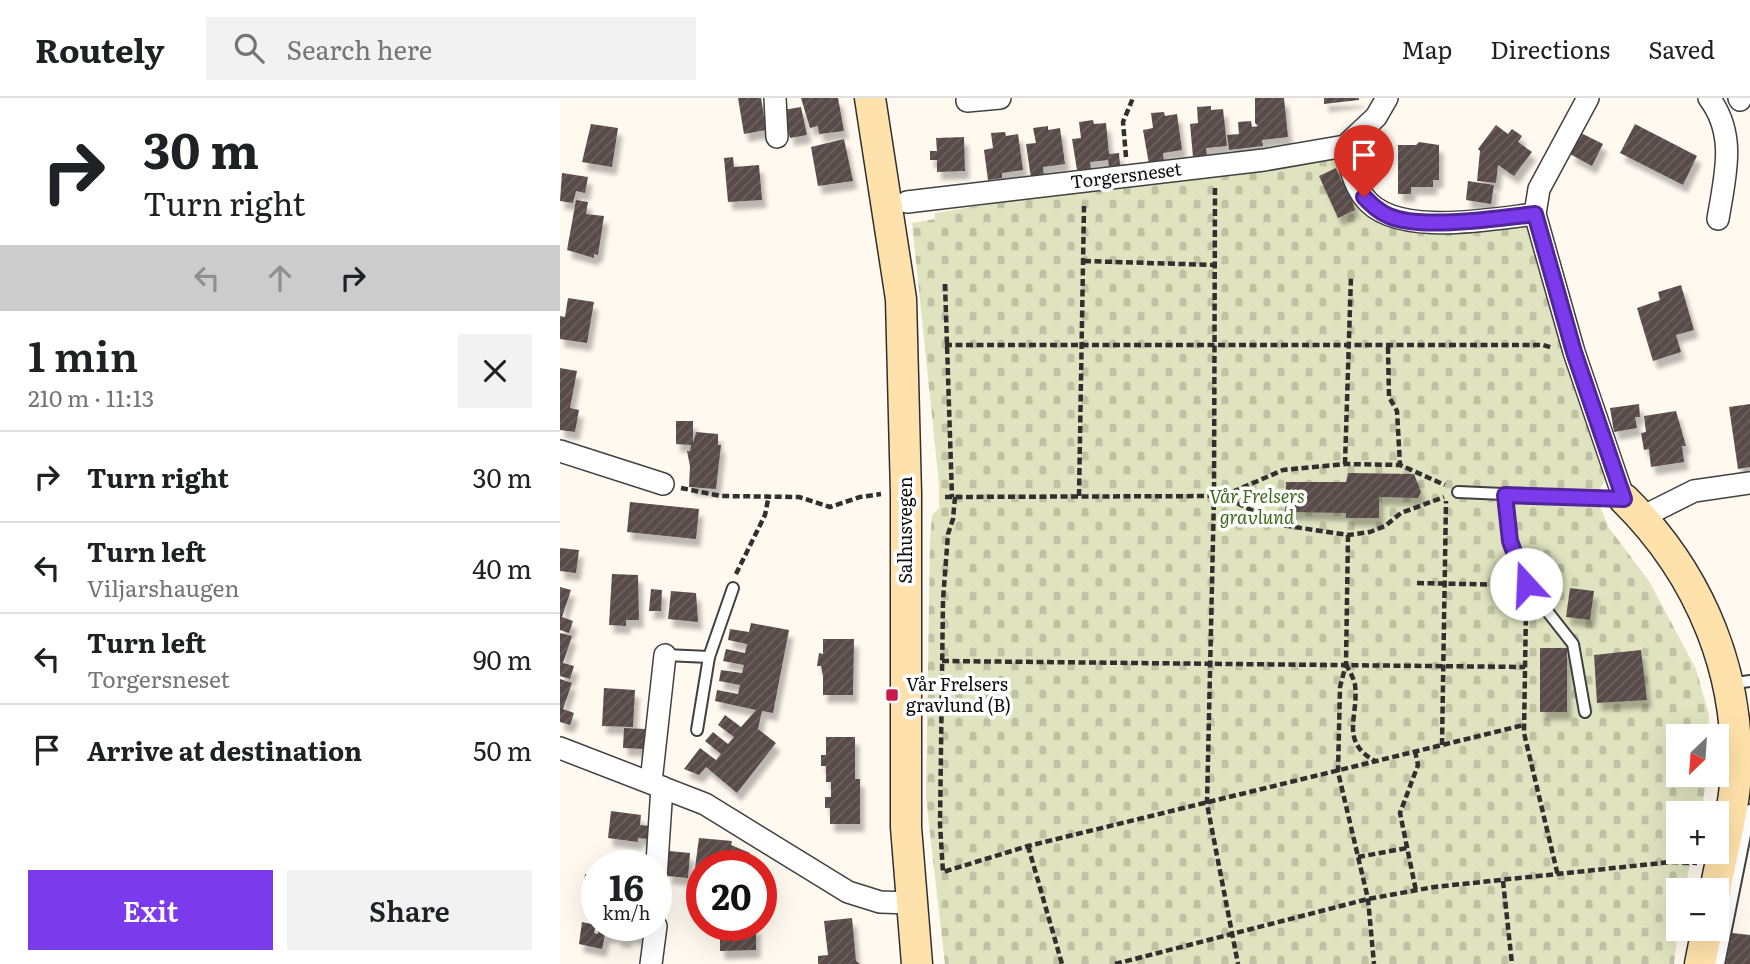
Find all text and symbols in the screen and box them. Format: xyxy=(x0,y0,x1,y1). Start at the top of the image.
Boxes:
search box xyxy=(206,17,696,80)
text: Routely xyxy=(35,24,164,73)
icon: search xyxy=(230,29,268,67)
text: Search here xyxy=(286,29,432,68)
text: Map xyxy=(1401,31,1452,66)
text: Directions xyxy=(1490,31,1610,66)
text: Saved xyxy=(1648,31,1715,66)
text: 30 m xyxy=(143,111,259,184)
pin xyxy=(1334,125,1394,197)
icon: right xyxy=(28,126,119,217)
icon: arrive xyxy=(1345,136,1383,174)
street label: Torgersneset xyxy=(1069,154,1184,195)
text: Turn right xyxy=(143,178,305,226)
icon: left xyxy=(188,259,226,297)
icon: ahead xyxy=(261,259,299,297)
icon: right xyxy=(334,259,372,297)
text: 1 min xyxy=(28,323,138,385)
button: close xyxy=(458,334,532,408)
text: 210 m · 11:13 xyxy=(28,380,154,414)
text: Turn right xyxy=(87,457,229,496)
text: 30 m xyxy=(472,457,532,496)
icon: right xyxy=(28,458,66,496)
street label: Salhusvegen xyxy=(891,476,918,584)
park label: Vår Frelsers gravlund xyxy=(1209,482,1305,530)
text: Turn left xyxy=(87,531,206,570)
position arrow xyxy=(1489,547,1563,621)
text: 40 m xyxy=(472,548,532,587)
icon: left xyxy=(28,549,66,587)
text: Viljarshaugen xyxy=(87,570,239,604)
text: Turn left xyxy=(87,622,206,661)
text: 90 m xyxy=(473,639,532,678)
icon: left xyxy=(28,640,66,678)
text: Torgersneset xyxy=(87,661,230,695)
place label: Vår Frelsers gravlund (B) xyxy=(906,670,1011,718)
marker: Vår Frelsers gravlund (B) xyxy=(884,687,900,703)
north arrow xyxy=(1666,724,1729,788)
map controls xyxy=(1666,724,1729,941)
text: Arrive at destination xyxy=(87,730,362,769)
text: 50 m xyxy=(473,730,532,769)
icon: arrive xyxy=(28,731,66,769)
button: + xyxy=(1666,801,1729,864)
speed limit sign: 20 xyxy=(686,850,777,941)
text: 16 xyxy=(609,860,644,912)
button: Exit xyxy=(28,870,273,950)
button: Share xyxy=(287,870,532,950)
button: − xyxy=(1666,878,1729,941)
text: km/h xyxy=(603,899,650,926)

